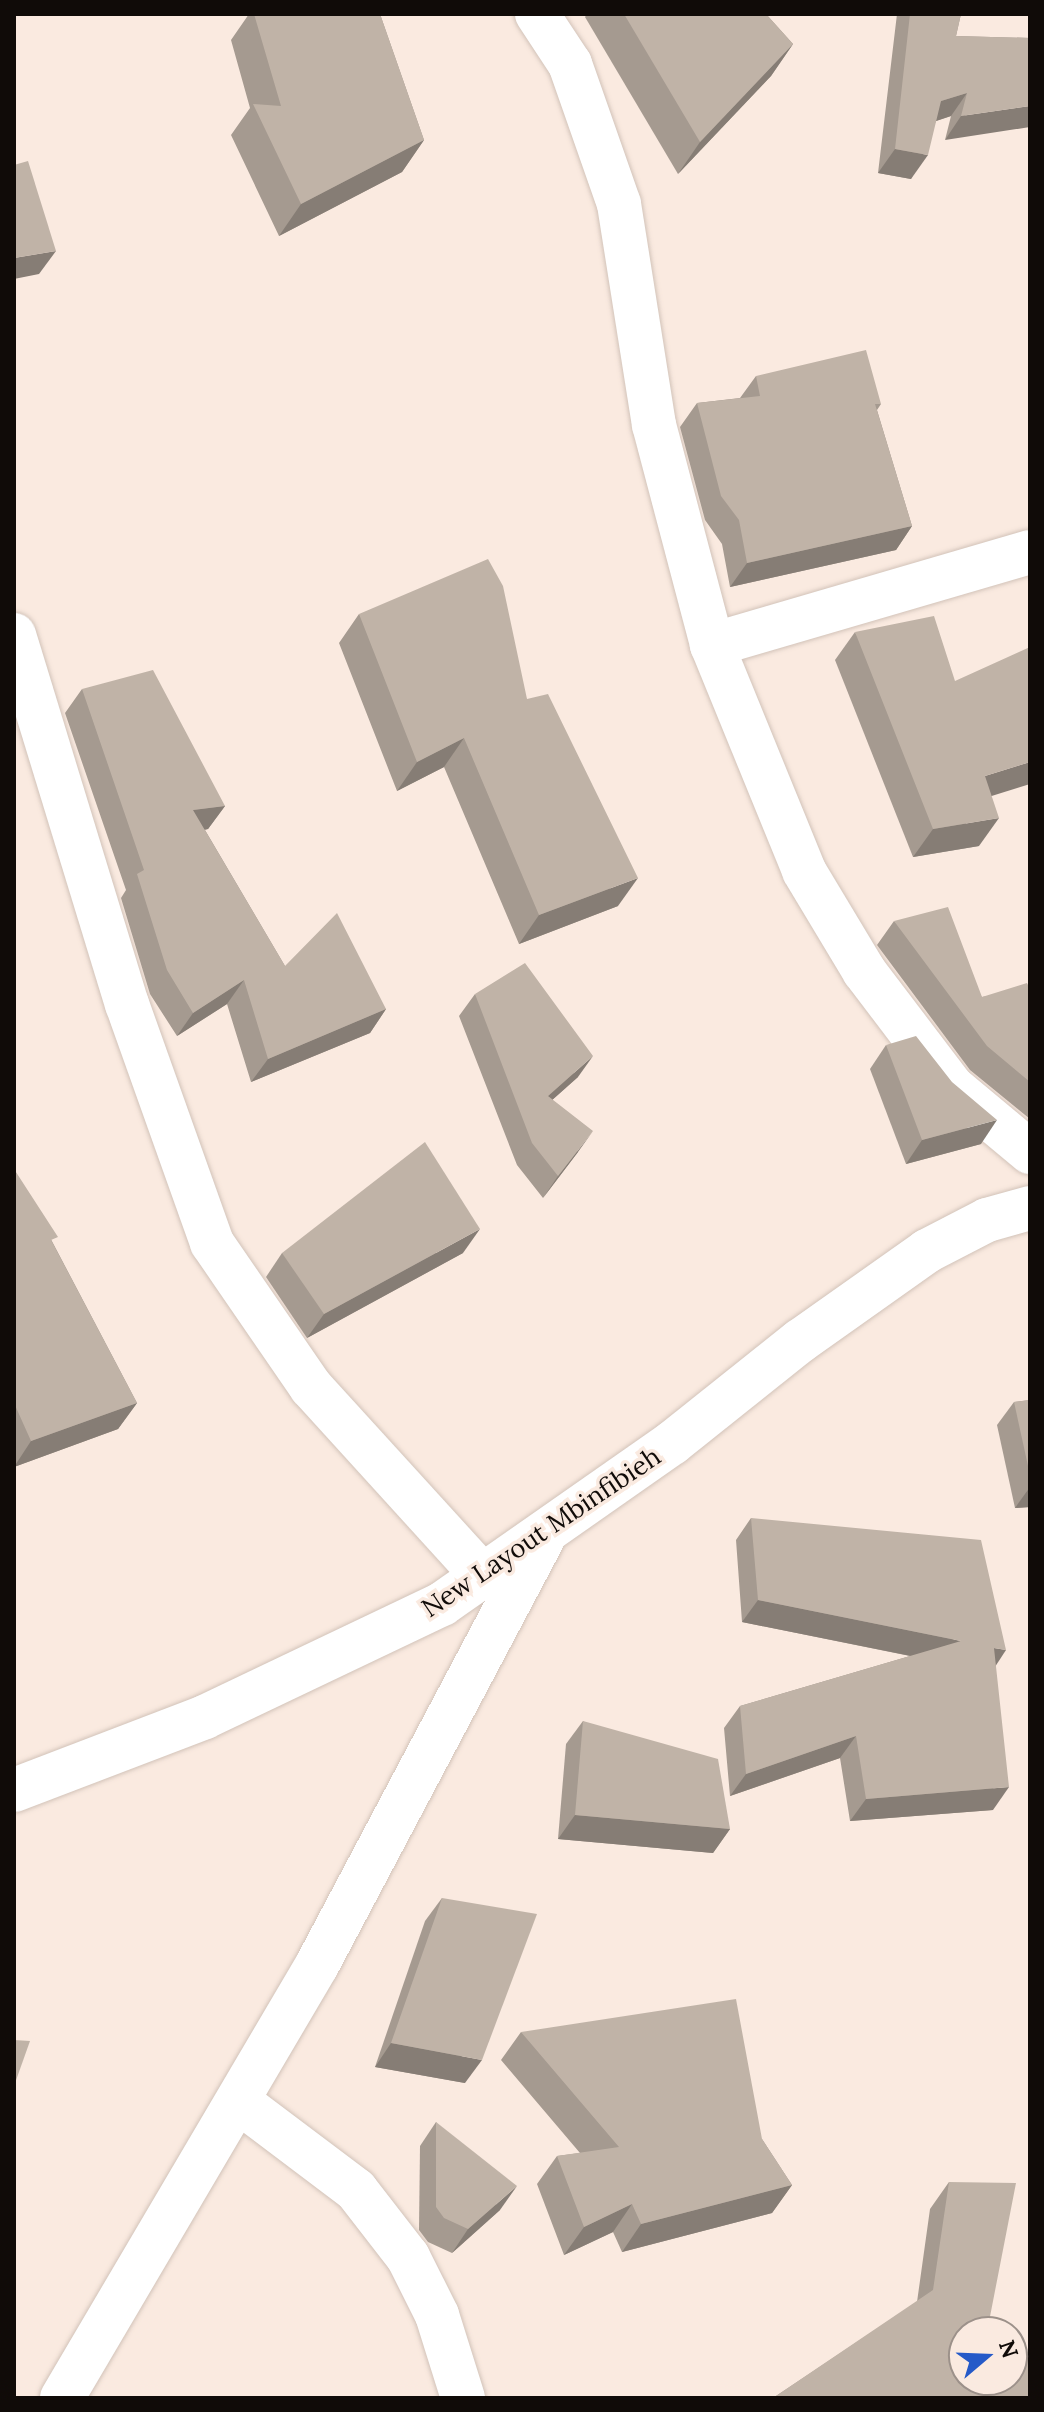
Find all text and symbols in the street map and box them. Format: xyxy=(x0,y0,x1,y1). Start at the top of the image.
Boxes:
street label: New Layout Mbinfibieh xyxy=(416,1440,666,1624)
north arrow xyxy=(948,2316,1028,2396)
text: N xyxy=(993,2336,1025,2361)

